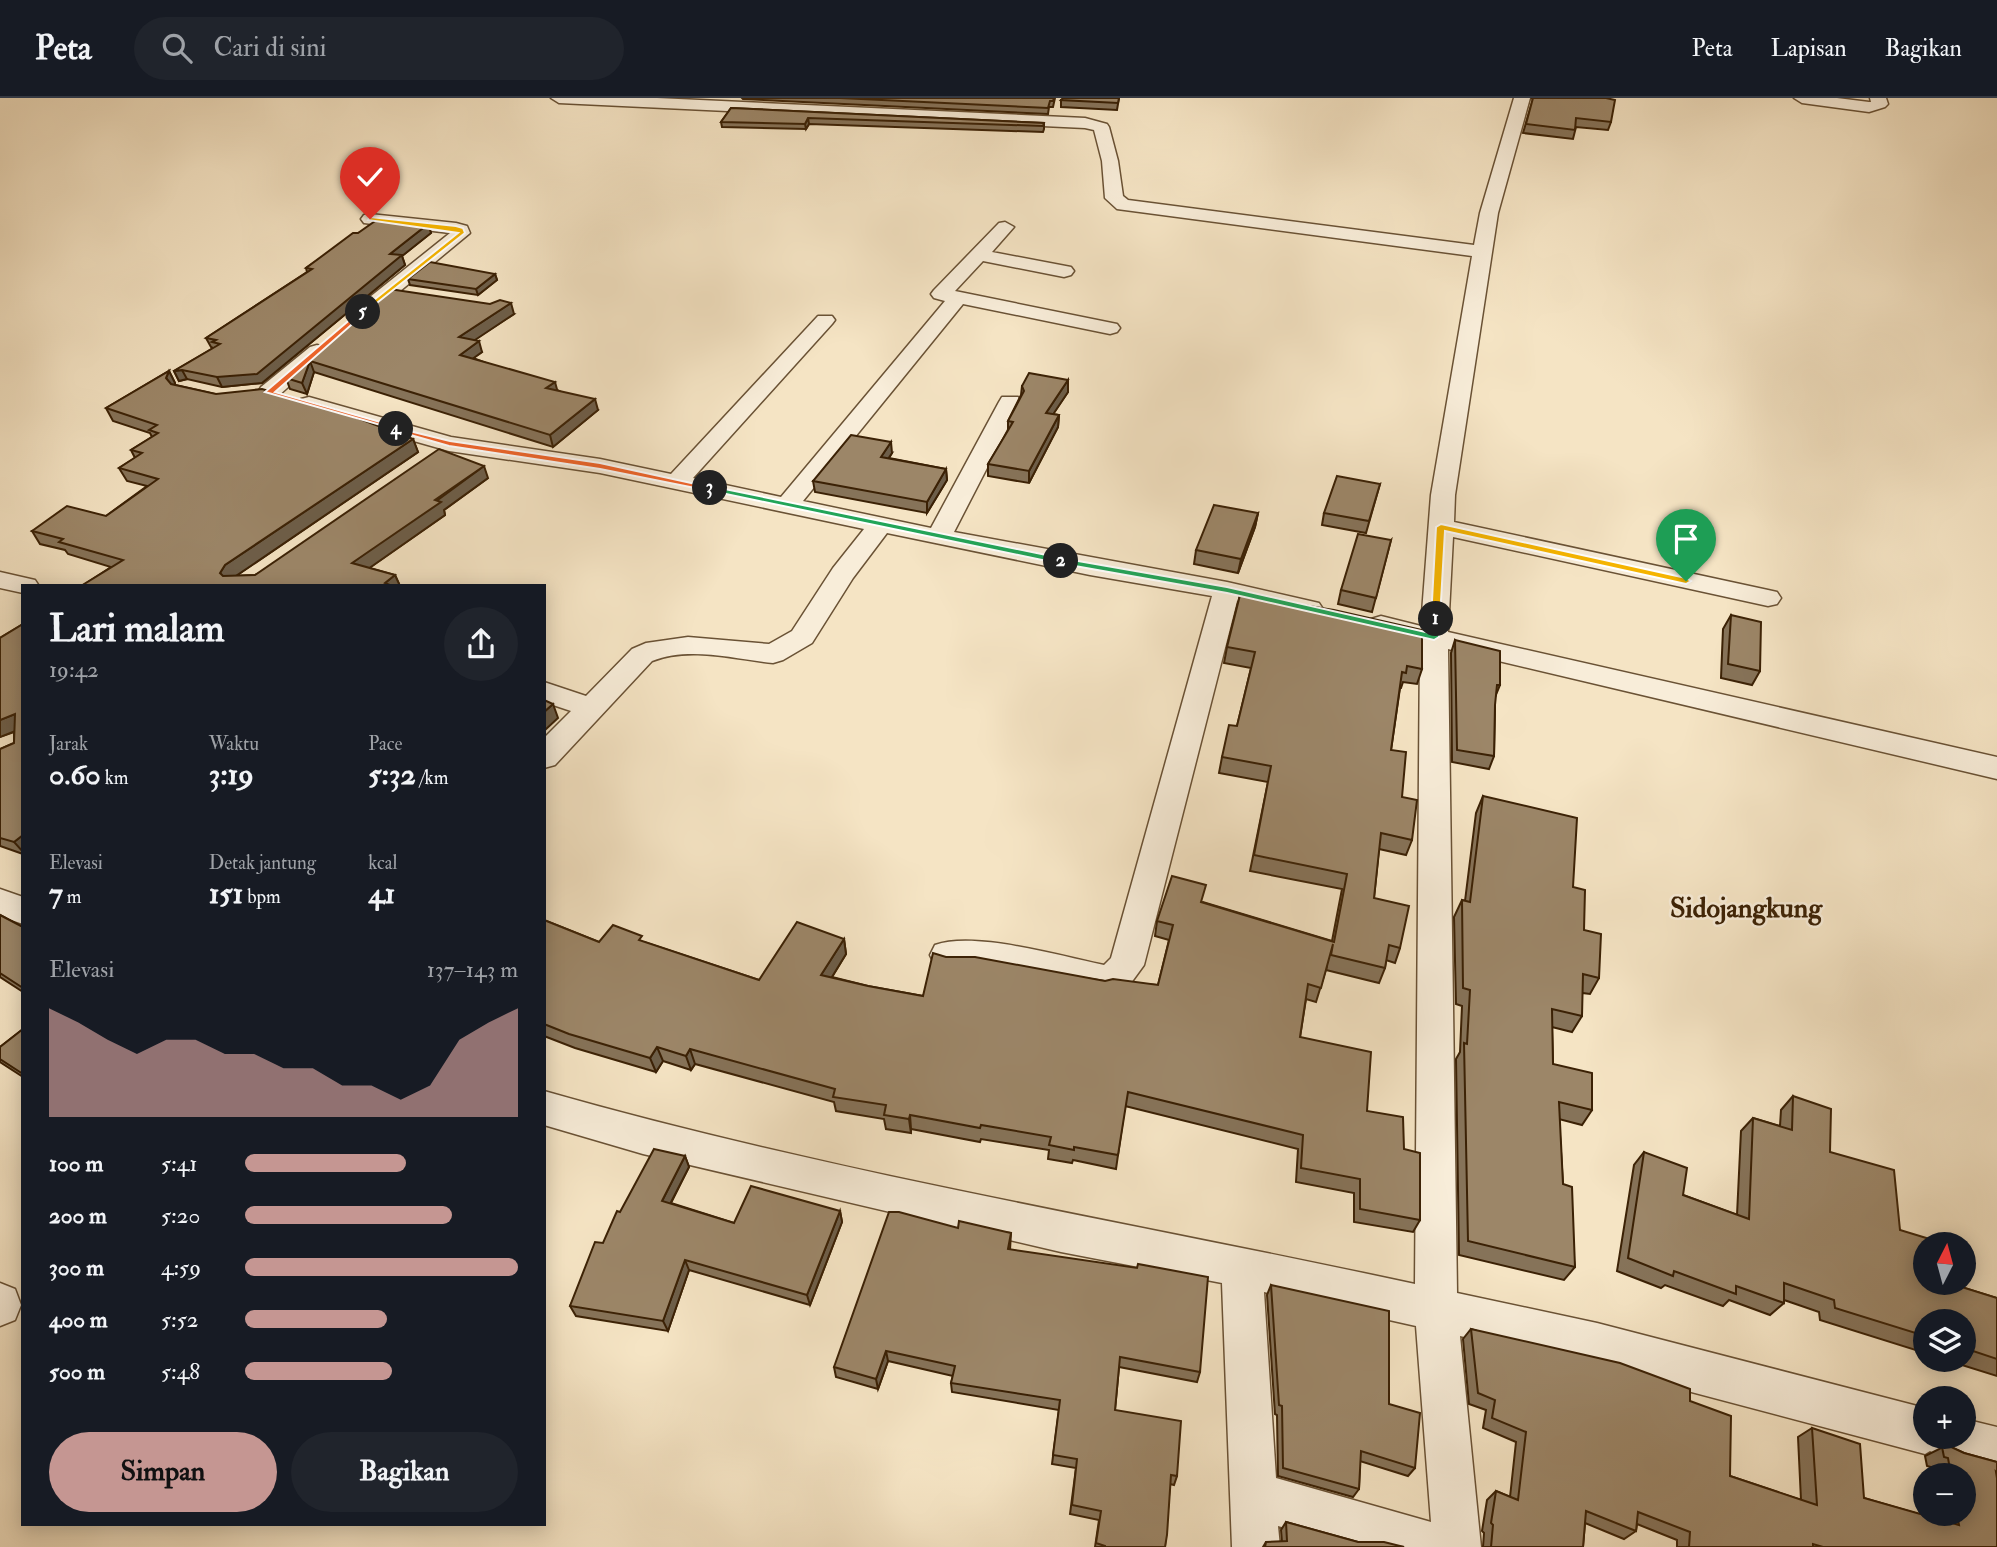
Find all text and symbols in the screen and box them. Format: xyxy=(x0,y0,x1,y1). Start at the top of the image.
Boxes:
search box xyxy=(134,17,624,80)
text: Peta xyxy=(35,28,92,69)
icon: search xyxy=(158,29,196,67)
text: Cari di sini xyxy=(214,32,327,64)
text: Peta xyxy=(1691,33,1733,64)
text: Lapisan xyxy=(1771,33,1847,64)
text: Bagikan xyxy=(1885,33,1962,64)
pin xyxy=(340,147,400,219)
icon: check xyxy=(351,158,389,196)
pin: 5 xyxy=(346,294,380,330)
text: 5 xyxy=(358,299,367,323)
pin: 4 xyxy=(378,412,414,446)
text: 4 xyxy=(390,416,401,440)
pin: 3 xyxy=(692,470,728,506)
text: 3 xyxy=(706,475,713,499)
pin xyxy=(1656,509,1716,581)
icon: arrive xyxy=(1667,520,1705,558)
pin: 2 xyxy=(1044,544,1078,578)
text: 2 xyxy=(1056,548,1065,572)
pin: 1 xyxy=(1418,602,1454,636)
text: Lari malam xyxy=(49,605,224,653)
text: 1 xyxy=(1432,606,1439,630)
button: share xyxy=(444,607,518,681)
text: 19:42 xyxy=(49,655,99,684)
text: Jarak xyxy=(49,732,88,756)
text: Waktu xyxy=(209,732,259,756)
text: Pace xyxy=(368,732,402,756)
text: 0.60 xyxy=(49,756,101,793)
text: 3:19 xyxy=(209,756,254,793)
text: 5:32 xyxy=(368,756,416,793)
text: km xyxy=(101,766,129,790)
text: /km xyxy=(416,766,448,790)
text: Elevasi xyxy=(49,851,103,875)
text: Detak jantung xyxy=(209,851,316,875)
text: kcal xyxy=(368,851,397,875)
text: 7 xyxy=(49,875,63,912)
text: 151 xyxy=(209,875,243,912)
text: 41 xyxy=(368,875,395,912)
text: m xyxy=(63,885,82,909)
text: bpm xyxy=(243,885,281,909)
district label: Sidojangkung xyxy=(1670,891,1823,926)
text: Elevasi xyxy=(49,955,114,984)
text: 137–143 m xyxy=(427,955,518,984)
text: 100 m xyxy=(49,1149,103,1178)
text: 5:41 xyxy=(161,1149,197,1178)
text: 200 m xyxy=(49,1201,107,1230)
text: 5:20 xyxy=(161,1201,200,1230)
north arrow xyxy=(1913,1232,1976,1295)
map controls xyxy=(1913,1232,1976,1526)
text: 300 m xyxy=(49,1253,104,1282)
text: 4:59 xyxy=(161,1253,201,1282)
text: 400 m xyxy=(49,1305,108,1334)
text: 5:52 xyxy=(161,1305,198,1334)
button: layers xyxy=(1913,1309,1976,1372)
text: 500 m xyxy=(49,1357,105,1386)
text: 5:48 xyxy=(161,1357,200,1386)
button: + xyxy=(1913,1386,1976,1449)
button: Simpan xyxy=(49,1432,277,1512)
button: Bagikan xyxy=(291,1432,518,1512)
button: − xyxy=(1913,1463,1976,1526)

